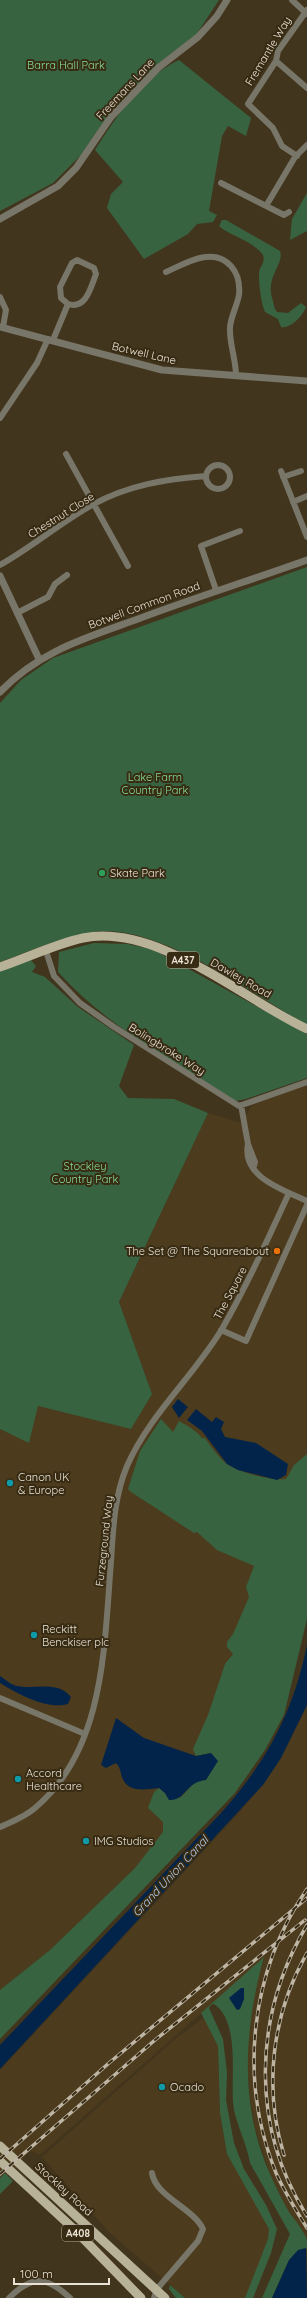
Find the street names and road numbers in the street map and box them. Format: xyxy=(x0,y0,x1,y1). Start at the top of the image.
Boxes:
street label: Fremantle Way xyxy=(242,14,294,88)
street label: Freemans Lane xyxy=(93,55,157,123)
street label: Botwell Lane xyxy=(110,339,178,367)
street label: Chestnut Close xyxy=(25,489,97,541)
street label: Botwell Common Road xyxy=(86,578,202,632)
road number: A437 xyxy=(167,952,199,968)
street label: Dawley Road xyxy=(208,955,274,1001)
street label: Bolingbroke Way xyxy=(126,1020,208,1078)
street label: The Square xyxy=(210,1264,250,1322)
street label: Furzeground Way xyxy=(92,1495,116,1587)
street label: Stockley Road xyxy=(32,2159,96,2219)
road number: A408 xyxy=(62,2225,94,2241)

